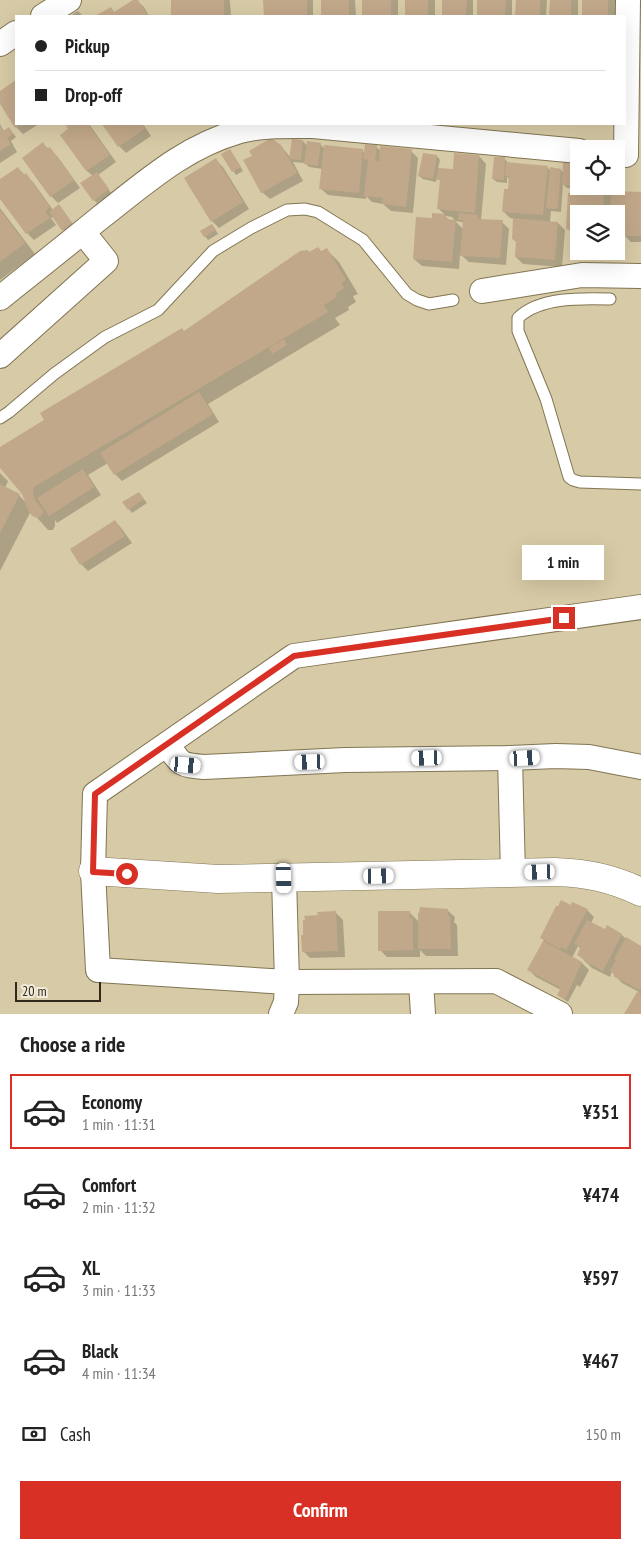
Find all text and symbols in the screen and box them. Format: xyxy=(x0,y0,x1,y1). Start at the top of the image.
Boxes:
text: Pickup xyxy=(65,34,110,58)
text: Drop-off xyxy=(65,83,122,107)
map controls xyxy=(570,140,625,260)
button: locate xyxy=(570,140,625,195)
button: layers xyxy=(570,205,625,260)
callout: 1 min xyxy=(523,546,605,580)
text: 1 min xyxy=(547,552,579,572)
route end xyxy=(553,607,575,629)
car xyxy=(411,750,442,766)
car xyxy=(509,750,540,766)
car xyxy=(294,754,325,770)
car xyxy=(170,756,201,774)
route start xyxy=(116,863,138,885)
car xyxy=(275,863,292,893)
car xyxy=(524,864,555,880)
car xyxy=(363,868,394,884)
scale bar xyxy=(15,979,101,1002)
text: 20 m xyxy=(22,982,47,1000)
text: Choose a ride xyxy=(20,1030,125,1058)
icon: car xyxy=(22,1089,67,1134)
text: Economy xyxy=(82,1090,142,1114)
text: ¥351 xyxy=(583,1100,619,1124)
text: 1 min · 11:31 xyxy=(82,1114,156,1134)
icon: car xyxy=(22,1172,67,1217)
text: Comfort xyxy=(82,1173,136,1197)
text: ¥474 xyxy=(583,1183,619,1207)
text: 2 min · 11:32 xyxy=(82,1197,156,1217)
icon: car xyxy=(22,1255,67,1300)
text: XL xyxy=(82,1256,100,1280)
text: ¥597 xyxy=(583,1266,619,1290)
text: 3 min · 11:33 xyxy=(82,1280,156,1300)
icon: car xyxy=(22,1338,67,1383)
text: Black xyxy=(82,1339,118,1363)
text: ¥467 xyxy=(583,1349,619,1373)
text: 4 min · 11:34 xyxy=(82,1363,156,1383)
icon: cash xyxy=(20,1420,48,1448)
text: Cash xyxy=(60,1422,91,1446)
text: 150 m xyxy=(586,1424,621,1444)
button: Confirm xyxy=(20,1481,621,1539)

